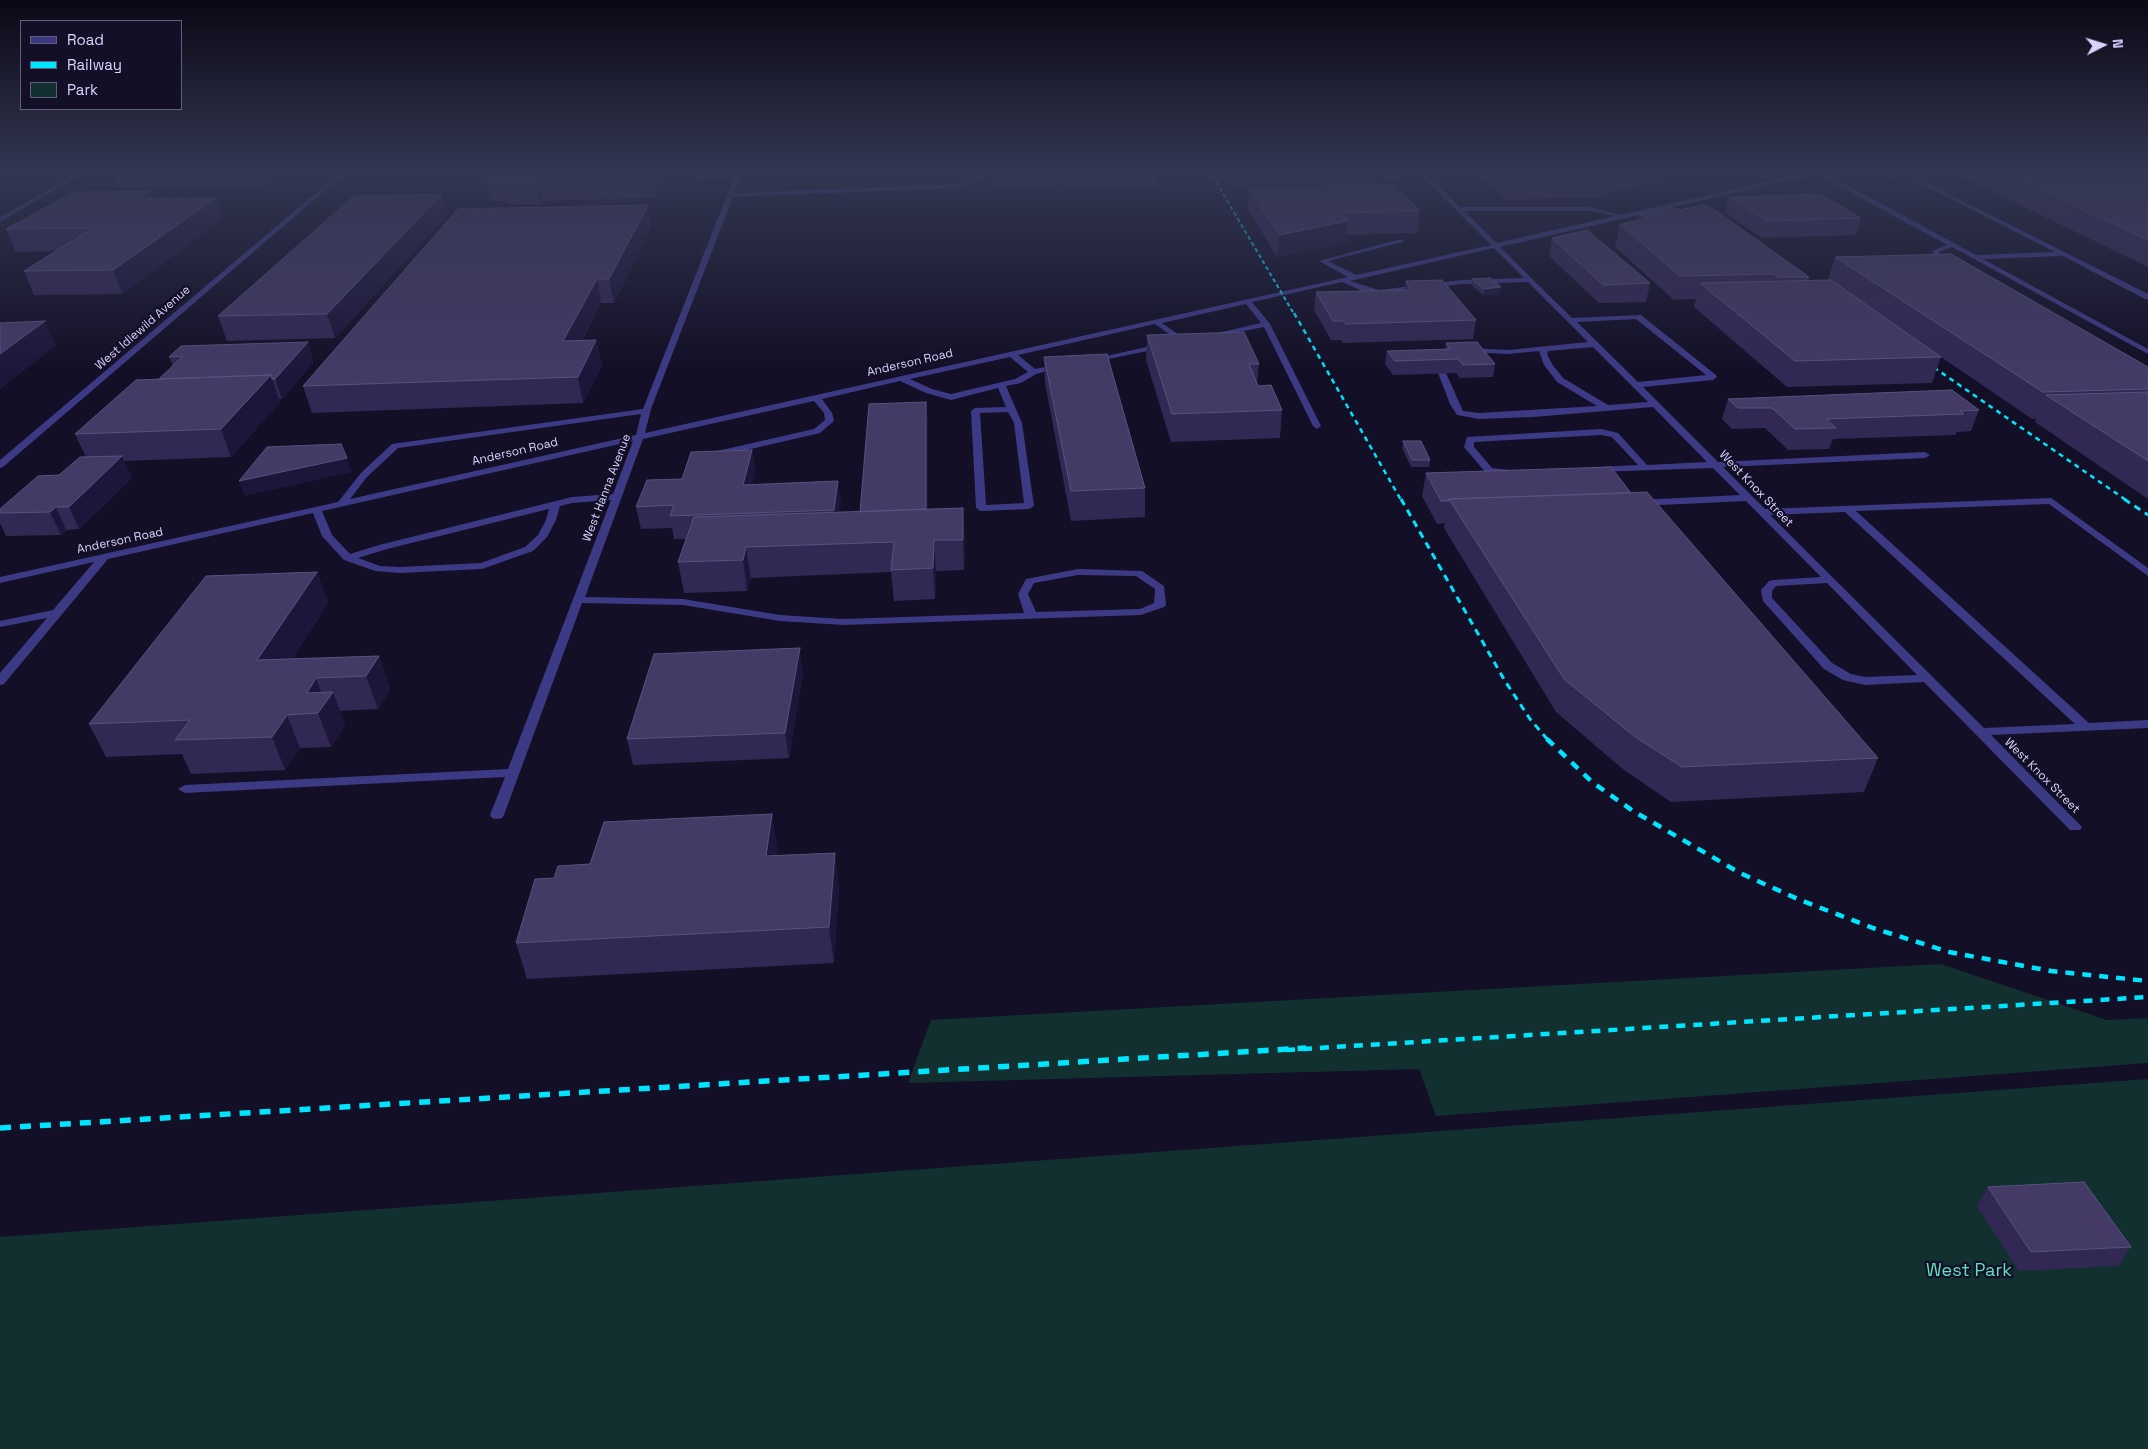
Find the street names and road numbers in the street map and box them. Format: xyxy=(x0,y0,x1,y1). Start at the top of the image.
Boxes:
street label: West Idlewild Avenue xyxy=(92,283,194,373)
street label: Anderson Road xyxy=(866,346,954,380)
street label: West Hanna Avenue xyxy=(580,432,634,544)
street label: Anderson Road xyxy=(471,435,559,469)
street label: West Knox Street xyxy=(1716,448,1796,530)
street label: Anderson Road xyxy=(76,525,164,557)
street label: West Knox Street xyxy=(2001,735,2083,817)

